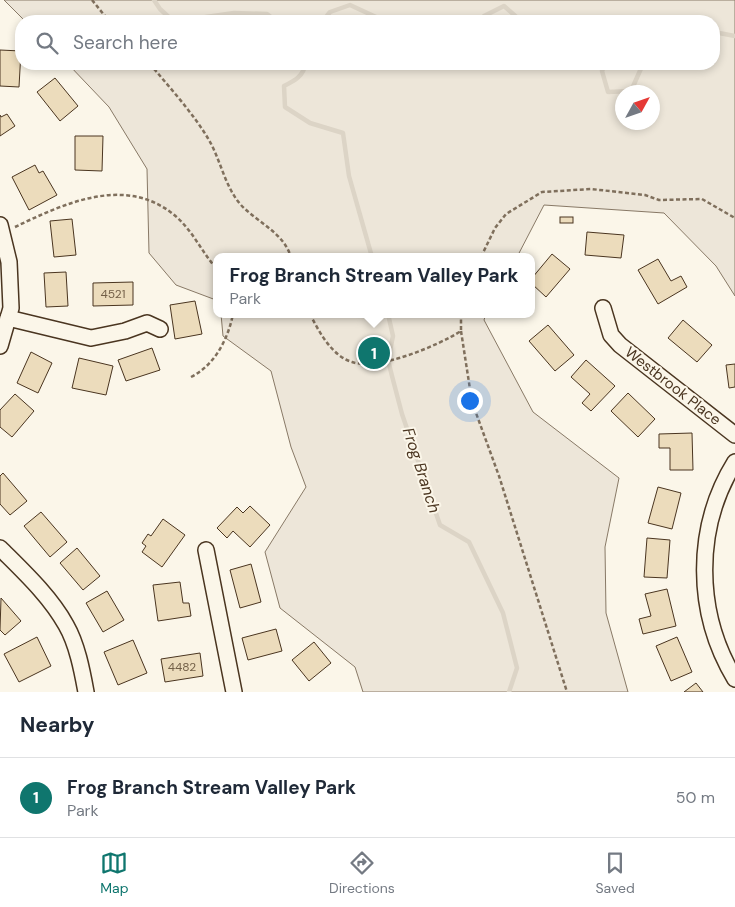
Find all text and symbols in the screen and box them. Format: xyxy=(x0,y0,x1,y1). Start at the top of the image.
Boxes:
search box xyxy=(15,15,720,70)
icon: search xyxy=(33,29,61,57)
text: Search here xyxy=(73,30,178,55)
north arrow xyxy=(615,85,660,130)
popup xyxy=(213,253,535,318)
text: Frog Branch Stream Valley Park xyxy=(230,263,519,288)
house number: 4521 xyxy=(100,286,126,302)
text: Park xyxy=(230,288,261,309)
pin: 1 xyxy=(358,334,390,372)
street label: Westbrook Place xyxy=(621,342,725,430)
your location xyxy=(457,388,483,414)
water label: Frog Branch xyxy=(398,425,445,516)
house number: 4482 xyxy=(168,659,196,675)
text: Nearby xyxy=(20,711,94,739)
text: Frog Branch Stream Valley Park xyxy=(67,775,356,800)
text: 1 xyxy=(33,787,39,808)
text: 50 m xyxy=(676,787,715,808)
text: Park xyxy=(67,800,99,821)
tab: Map xyxy=(100,849,128,897)
tab: Directions xyxy=(329,849,395,897)
tab: Saved xyxy=(595,849,635,897)

